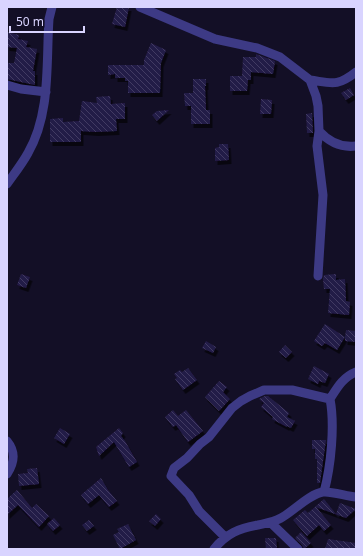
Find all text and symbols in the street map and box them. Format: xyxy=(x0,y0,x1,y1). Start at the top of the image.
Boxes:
scale bar xyxy=(10,8,84,34)
text: 50 m xyxy=(16,13,44,30)

